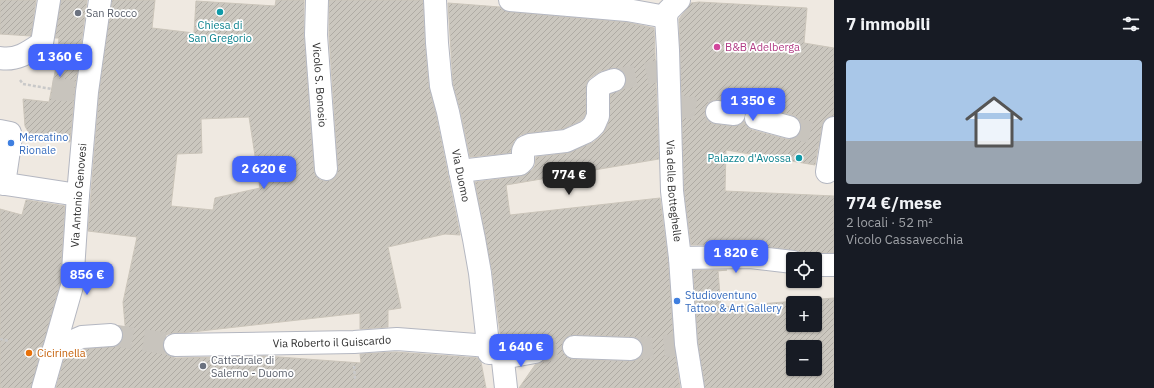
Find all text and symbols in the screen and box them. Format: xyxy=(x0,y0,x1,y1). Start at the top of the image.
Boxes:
place label: San Rocco xyxy=(86,6,137,20)
marker: Chiesa di San Gregorio xyxy=(215,7,225,17)
marker: San Rocco xyxy=(73,8,83,18)
text: 7 immobili xyxy=(846,13,930,35)
icon: filters xyxy=(1120,13,1142,35)
place label: Chiesa di San Gregorio xyxy=(188,18,252,45)
place label: B&B Adelberga xyxy=(725,40,800,54)
street label: Vicolo S. Bonosio xyxy=(310,42,330,128)
marker: B&B Adelberga xyxy=(712,42,722,52)
pin: 1 360 € xyxy=(23,44,97,78)
text: 1 360 € xyxy=(37,48,83,65)
icon: home xyxy=(958,86,1030,158)
pin: 1 350 € xyxy=(716,88,790,122)
text: 1 350 € xyxy=(730,92,776,109)
place label: Mercatino Rionale xyxy=(19,130,68,157)
marker: Mercatino Rionale xyxy=(6,138,16,148)
street label: Via delle Botteghelle xyxy=(664,140,685,243)
street label: Via Antonio Genovesi xyxy=(68,143,90,248)
street label: Via Duomo xyxy=(449,148,473,203)
place label: Palazzo d'Avossa xyxy=(708,151,791,165)
marker: Palazzo d'Avossa xyxy=(794,153,804,163)
pin: 2 620 € xyxy=(227,156,301,190)
text: 2 620 € xyxy=(241,160,287,177)
pin: 774 € xyxy=(541,162,597,196)
text: 774 € xyxy=(552,166,586,183)
text: 774 €/mese xyxy=(846,192,942,214)
text: 2 locali · 52 m² xyxy=(846,214,933,231)
text: Vicolo Cassavecchia xyxy=(846,231,963,248)
pin: 1 820 € xyxy=(699,240,773,274)
text: 1 820 € xyxy=(713,244,759,261)
map controls xyxy=(786,252,822,376)
button: locate xyxy=(786,252,822,288)
pin: 856 € xyxy=(59,262,115,296)
text: 856 € xyxy=(70,266,104,283)
place label: Studioventuno Tattoo & Art Gallery xyxy=(685,288,782,315)
marker: Studioventuno Tattoo & Art Gallery xyxy=(672,296,682,306)
button: + xyxy=(786,296,822,332)
street label: Via Roberto il Guiscardo xyxy=(273,332,392,350)
pin: 1 640 € xyxy=(484,334,558,368)
text: 1 640 € xyxy=(498,338,544,355)
button: − xyxy=(786,340,822,376)
place label: Cicirinella xyxy=(37,346,86,360)
marker: Cicirinella xyxy=(24,348,34,358)
place label: Cattedrale di Salerno - Duomo xyxy=(211,353,294,380)
marker: Cattedrale di Salerno - Duomo xyxy=(198,361,208,371)

